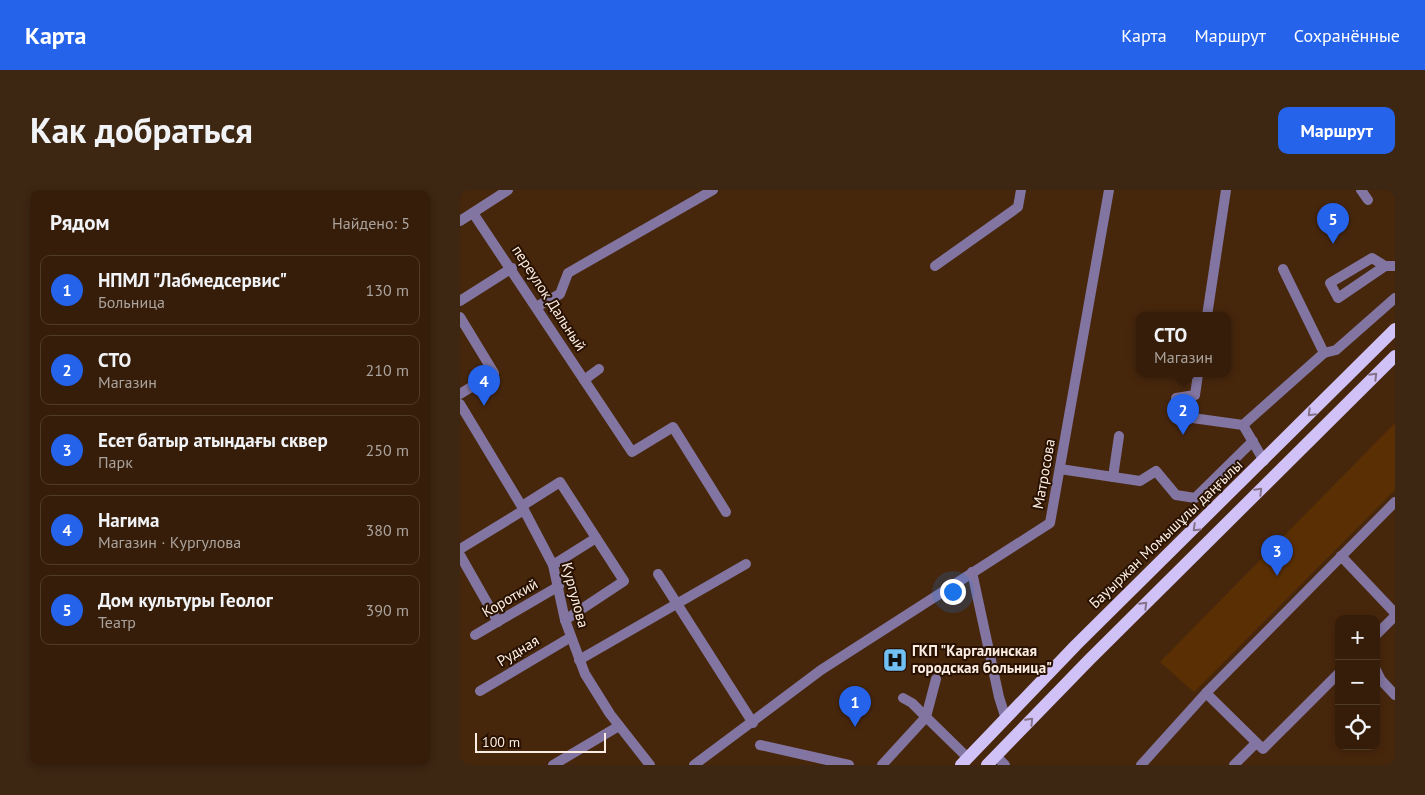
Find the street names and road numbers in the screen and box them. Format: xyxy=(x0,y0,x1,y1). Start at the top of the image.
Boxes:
street label: переулок Дальный xyxy=(508,241,591,354)
street label: Матросова xyxy=(1028,437,1059,510)
street label: Бауыржан Момышұлы даңғылы xyxy=(1085,455,1246,612)
street label: Кургулова xyxy=(558,560,593,630)
street label: Короткий xyxy=(478,574,541,621)
street label: Рудная xyxy=(493,631,542,671)

